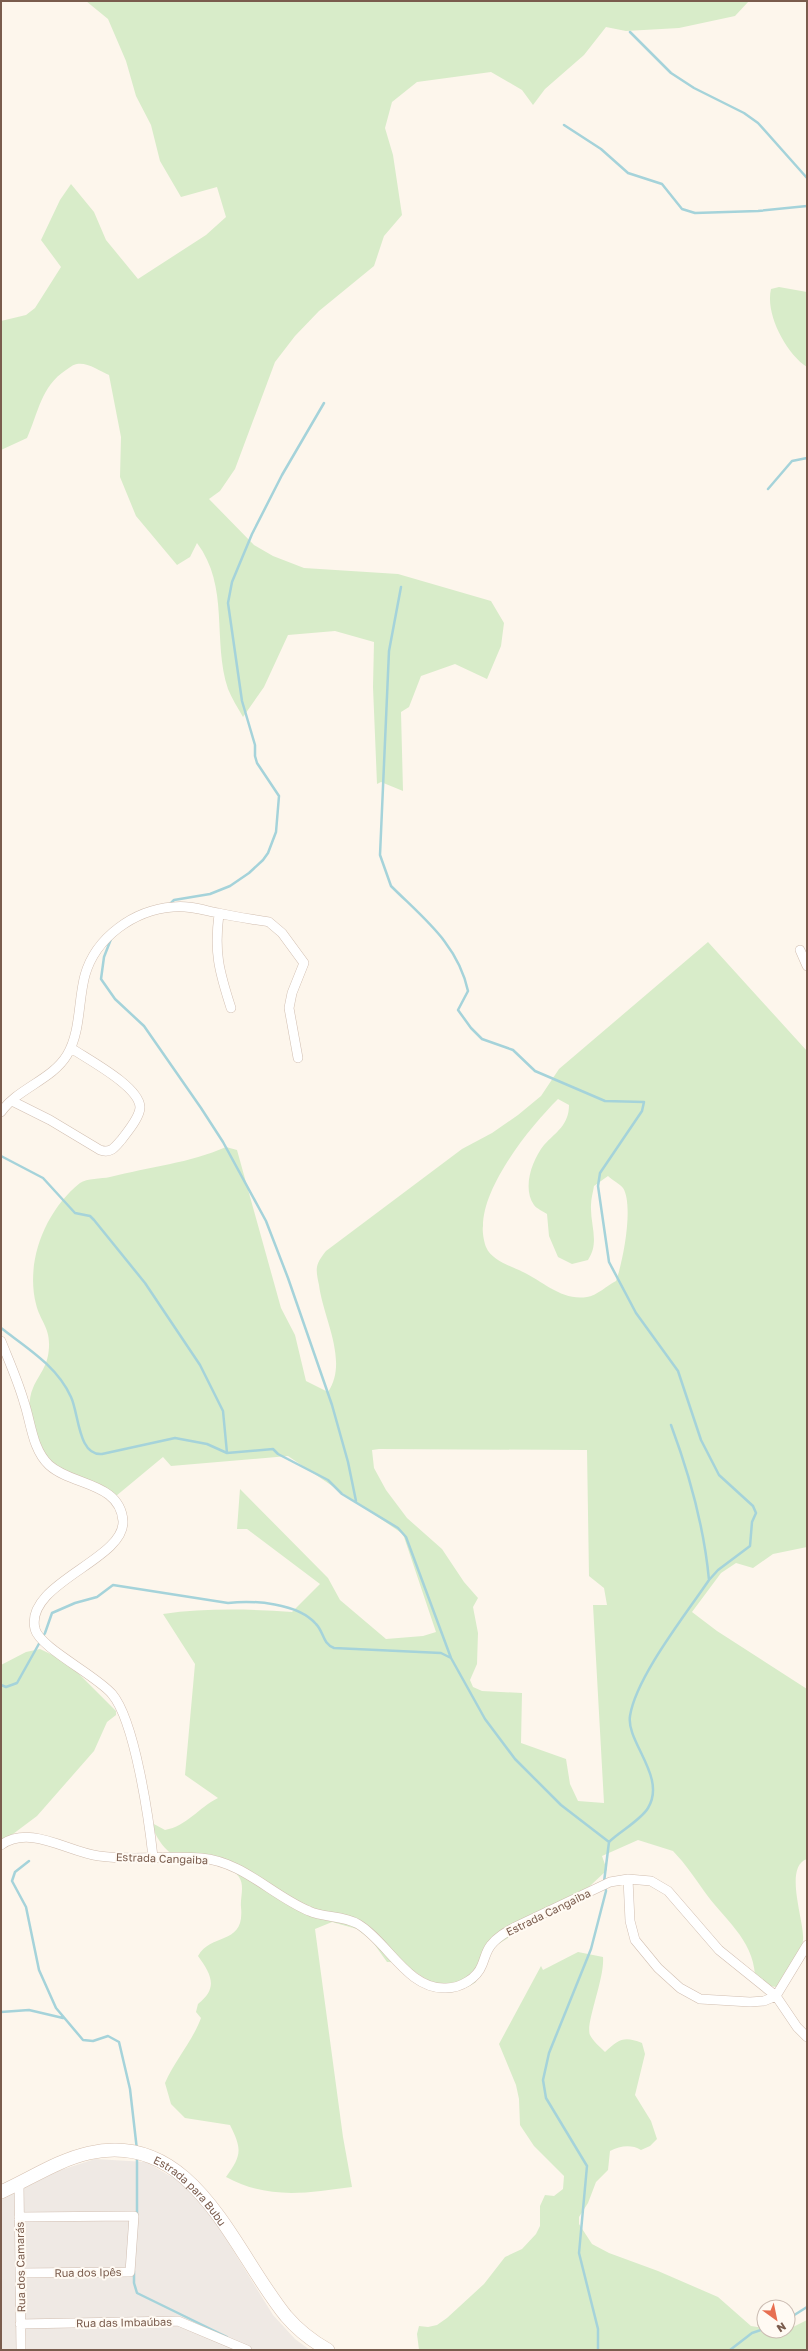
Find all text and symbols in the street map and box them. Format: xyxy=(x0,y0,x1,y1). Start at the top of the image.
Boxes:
street label: Estrada Cangaiba xyxy=(116,1850,208,1866)
street label: Estrada Cangaiba xyxy=(504,1886,592,1938)
street label: Estrada para Bubu xyxy=(152,2152,230,2228)
street label: Rua dos Camarás xyxy=(13,2221,27,2312)
street label: Rua dos Ipês xyxy=(54,2265,122,2279)
north arrow xyxy=(756,2299,796,2339)
street label: Rua das Imbaúbas xyxy=(76,2315,172,2329)
text: N xyxy=(775,2320,789,2336)

